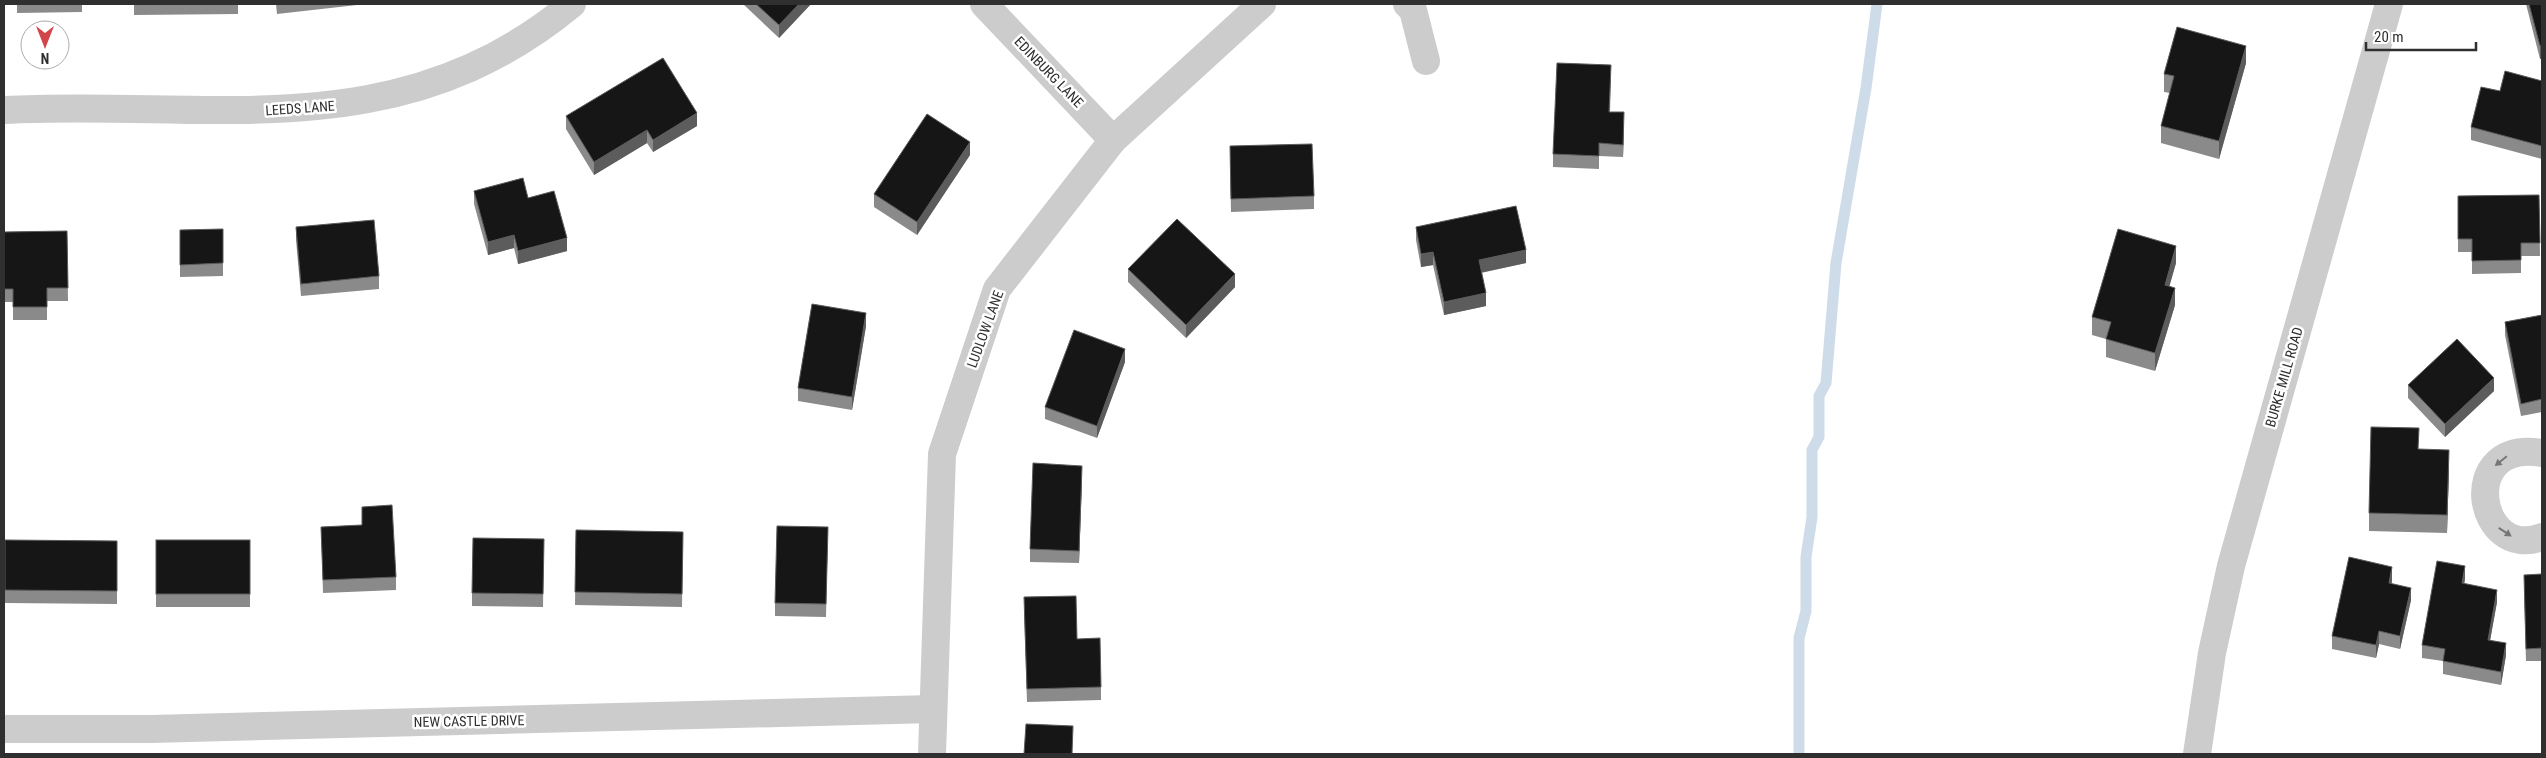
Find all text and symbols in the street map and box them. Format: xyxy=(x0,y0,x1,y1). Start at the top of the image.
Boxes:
north arrow xyxy=(20,20,70,70)
scale bar xyxy=(2366,20,2476,52)
text: 20 m xyxy=(2374,28,2404,46)
street label: EDINBURG LANE xyxy=(1011,33,1087,111)
text: N xyxy=(41,50,49,66)
street label: LEEDS LANE xyxy=(265,98,335,118)
street label: LUDLOW LANE xyxy=(964,288,1006,370)
street label: BURKE MILL ROAD xyxy=(2262,325,2306,429)
one-way arrow xyxy=(2495,456,2508,467)
one-way arrow xyxy=(2498,527,2511,537)
street label: NEW CASTLE DRIVE xyxy=(414,712,524,730)

